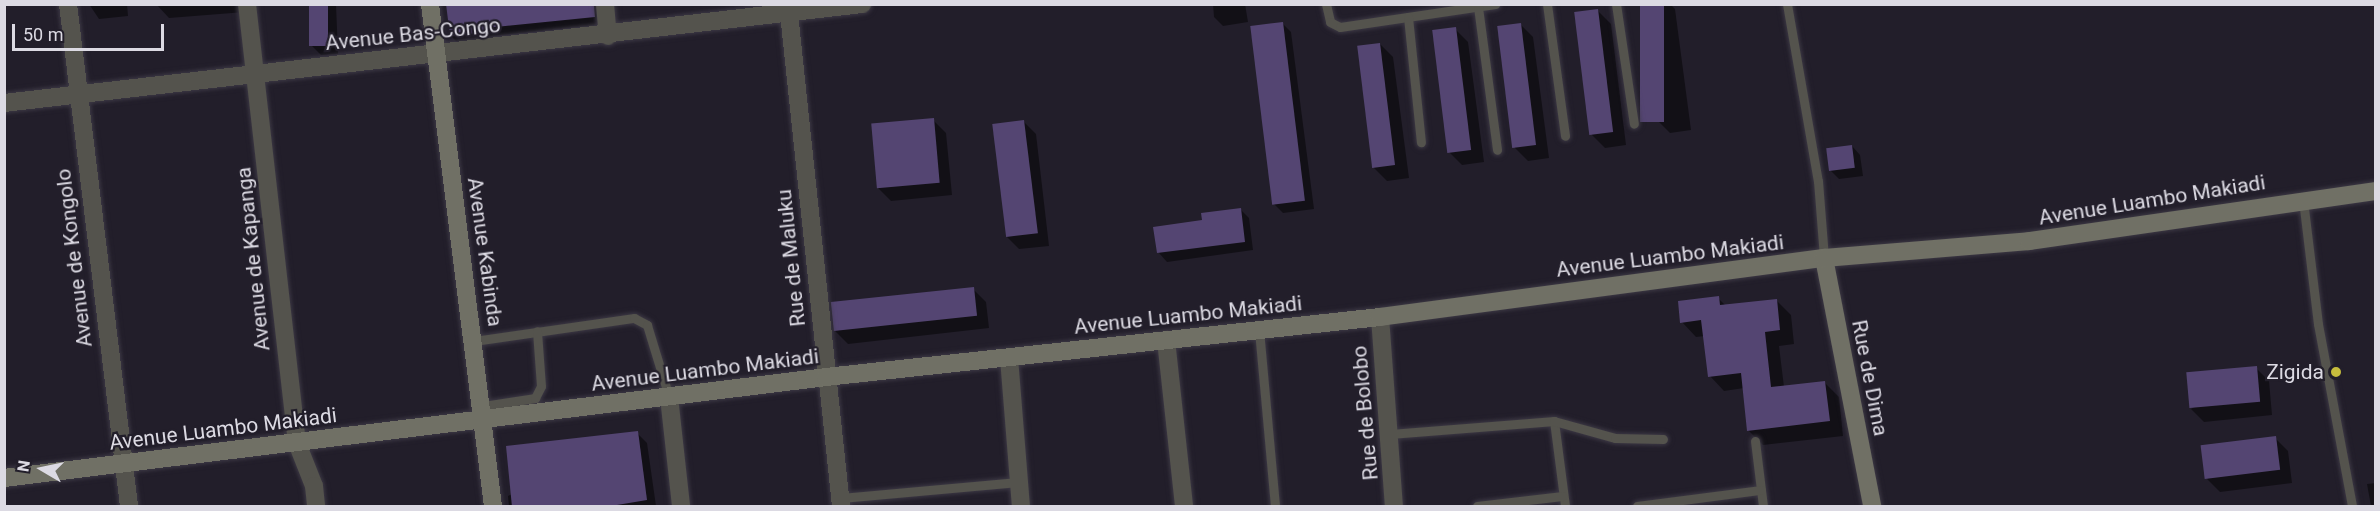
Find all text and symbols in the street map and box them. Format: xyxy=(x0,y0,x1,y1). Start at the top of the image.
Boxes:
scale bar xyxy=(15,12,166,50)
street label: Avenue Bas-Congo xyxy=(324,12,502,56)
text: 50 m xyxy=(23,24,63,45)
street label: Avenue de Kapanga xyxy=(231,166,275,352)
street label: Avenue de Kongolo xyxy=(51,167,97,349)
street label: Avenue Luambo Makiadi xyxy=(2037,170,2267,230)
street label: Avenue Kabinda xyxy=(462,176,508,328)
street label: Rue de Maluku xyxy=(771,188,811,328)
street label: Avenue Luambo Makiadi xyxy=(1555,230,1785,282)
street label: Avenue Luambo Makiadi xyxy=(1073,290,1303,340)
street label: Rue de Dima xyxy=(1846,318,1894,438)
street label: Avenue Luambo Makiadi xyxy=(590,344,820,396)
street label: Rue de Bolobo xyxy=(1347,345,1383,481)
place label: Zigida xyxy=(2266,359,2324,385)
marker: Zigida xyxy=(2329,365,2343,379)
street label: Avenue Luambo Makiadi xyxy=(108,403,338,455)
north arrow xyxy=(12,439,72,499)
text: N xyxy=(13,459,34,473)

